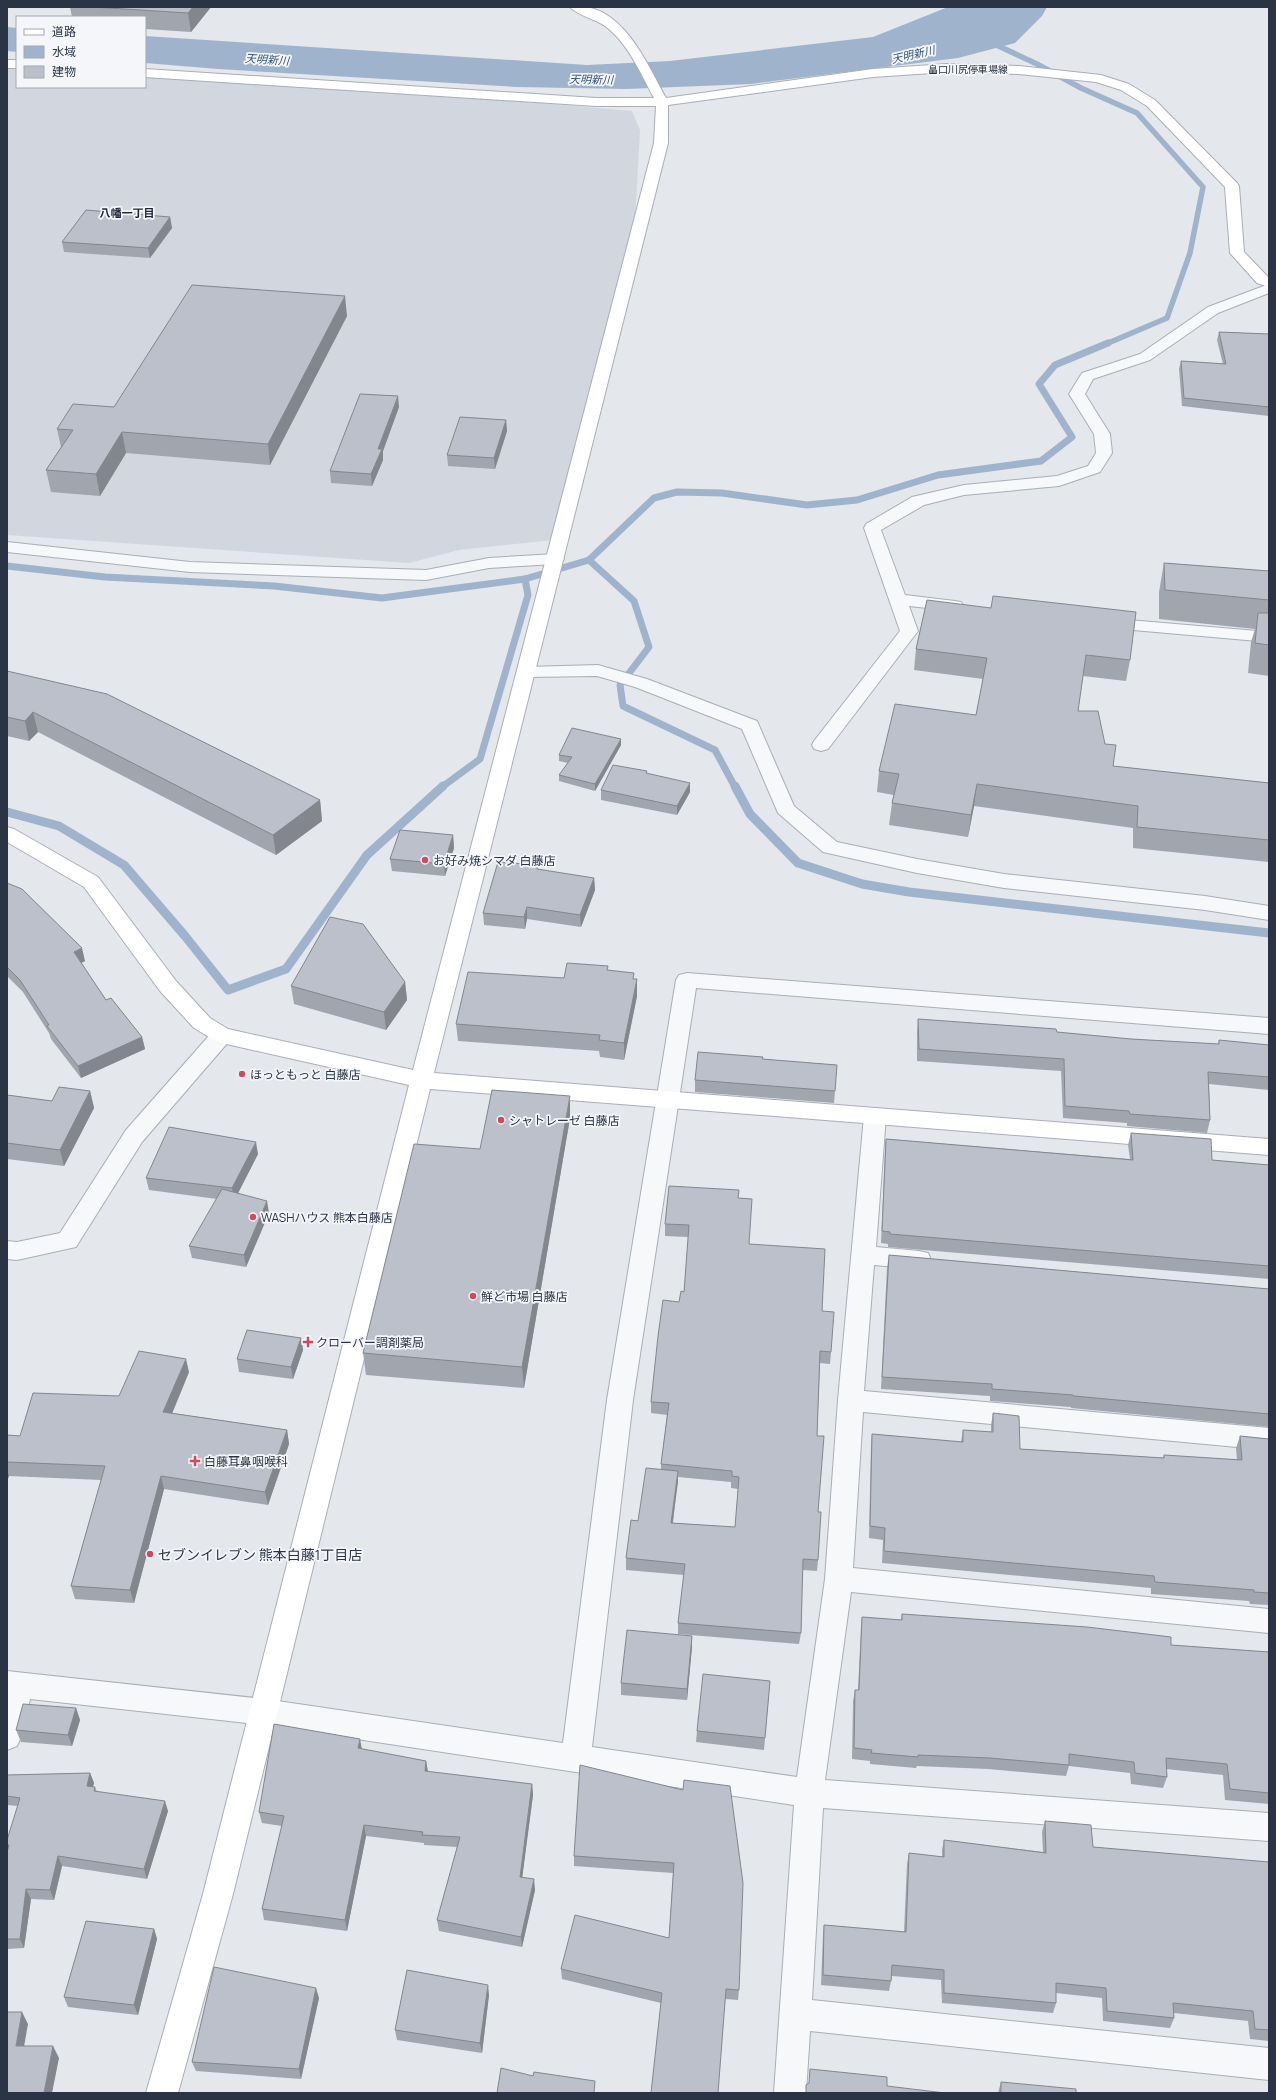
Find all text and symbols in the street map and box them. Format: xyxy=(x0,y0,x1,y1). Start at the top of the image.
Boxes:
legend xyxy=(16,16,146,88)
text: 道路 xyxy=(52,23,76,40)
water label: 天明新川 xyxy=(890,42,937,66)
text: 水域 xyxy=(52,43,76,60)
water label: 天明新川 xyxy=(245,50,290,68)
street label: 畠口川尻停車場線 xyxy=(928,62,1008,76)
text: 建物 xyxy=(52,63,76,80)
water label: 天明新川 xyxy=(569,71,614,87)
district label: 八幡一丁目 xyxy=(100,205,155,220)
place label: お好み焼シマダ 白藤店 xyxy=(433,852,555,869)
marker: お好み焼シマダ 白藤店 xyxy=(420,855,430,865)
place label: ほっともっと 白藤店 xyxy=(250,1066,360,1083)
marker: ほっともっと 白藤店 xyxy=(237,1069,247,1079)
place label: シャトレーゼ 白藤店 xyxy=(509,1112,619,1129)
marker: シャトレーゼ 白藤店 xyxy=(496,1115,506,1125)
place label: WASHハウス 熊本白藤店 xyxy=(261,1209,393,1226)
marker: WASHハウス 熊本白藤店 xyxy=(248,1212,258,1222)
place label: 鮮ど市場 白藤店 xyxy=(481,1288,567,1305)
marker: 鮮ど市場 白藤店 xyxy=(468,1291,478,1301)
place label: クローバー調剤薬局 xyxy=(316,1334,424,1351)
marker: クローバー調剤薬局 xyxy=(303,1337,313,1347)
place label: 白藤耳鼻咽喉科 xyxy=(204,1453,288,1470)
marker: 白藤耳鼻咽喉科 xyxy=(189,1455,201,1467)
place label: セブンイレブン 熊本白藤1丁目店 xyxy=(158,1545,362,1564)
marker: セブンイレブン 熊本白藤1丁目店 xyxy=(145,1549,155,1559)

